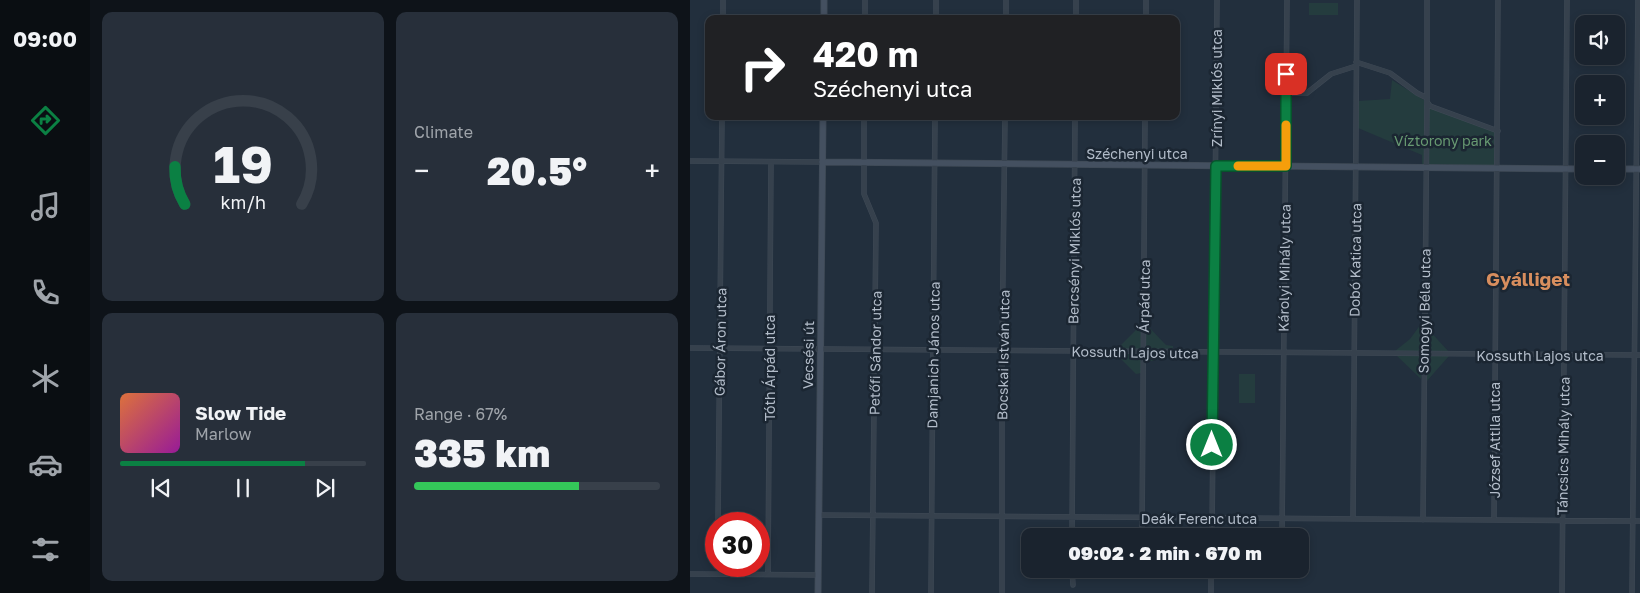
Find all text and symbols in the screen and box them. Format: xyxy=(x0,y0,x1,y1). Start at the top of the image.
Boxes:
map controls xyxy=(1575,15,1625,185)
button: sound xyxy=(1575,15,1625,65)
text: 09:00 xyxy=(13,25,77,52)
street label: Zrínyi Miklós utca xyxy=(1208,29,1225,147)
text: 420 m xyxy=(813,33,918,75)
icon: right xyxy=(730,35,795,100)
pin xyxy=(1265,53,1307,95)
icon: arrive xyxy=(1272,60,1300,88)
text: Széchenyi utca xyxy=(813,75,972,102)
button: + xyxy=(1575,75,1625,125)
icon: directions xyxy=(28,103,63,138)
text: Climate xyxy=(414,122,473,142)
text: 19 xyxy=(213,132,273,194)
park label: Víztorony park xyxy=(1394,132,1492,149)
button: − xyxy=(1575,135,1625,185)
street label: Széchenyi utca xyxy=(1086,145,1188,162)
text: 20.5° xyxy=(487,148,587,193)
text: − xyxy=(414,154,429,187)
text: + xyxy=(645,154,660,187)
street label: Bercsényi Miklós utca xyxy=(1064,178,1084,324)
icon: music xyxy=(28,189,63,224)
text: km/h xyxy=(220,191,266,213)
street label: Dobó Katica utca xyxy=(1346,203,1364,317)
street label: Károlyi Mihály utca xyxy=(1274,204,1294,332)
street label: Somogyi Béla utca xyxy=(1414,248,1434,374)
street label: Árpád utca xyxy=(1135,259,1153,333)
district label: Gyálliget xyxy=(1486,267,1570,290)
icon: phone xyxy=(28,275,63,310)
street label: Damjanich János utca xyxy=(923,281,943,429)
street label: Gábor Áron utca xyxy=(711,288,729,396)
street label: Bocskai István utca xyxy=(993,290,1013,420)
street label: Petőfi Sándor utca xyxy=(865,291,885,415)
street label: Tóth Árpád utca xyxy=(761,315,778,421)
street label: Vecsési út xyxy=(799,321,817,389)
street label: Kossuth Lajos utca xyxy=(1071,342,1199,362)
street label: Kossuth Lajos utca xyxy=(1476,347,1604,364)
icon: climate xyxy=(28,361,63,396)
street label: Táncsics Mihály utca xyxy=(1553,376,1573,516)
street label: József Attila utca xyxy=(1486,382,1503,498)
text: Slow Tide xyxy=(195,401,286,424)
text: Range · 67% xyxy=(414,404,507,424)
position arrow xyxy=(1185,418,1237,470)
text: Marlow xyxy=(195,424,251,444)
text: 335 km xyxy=(414,430,550,475)
icon: car xyxy=(28,447,63,482)
icon: previous xyxy=(147,474,175,502)
icon: pause xyxy=(229,474,257,502)
icon: next xyxy=(311,474,339,502)
street label: Deák Ferenc utca xyxy=(1141,510,1257,527)
speed limit sign: 30 xyxy=(705,512,770,577)
icon: filters xyxy=(28,532,63,567)
text: 09:02 · 2 min · 670 m xyxy=(1068,541,1262,564)

